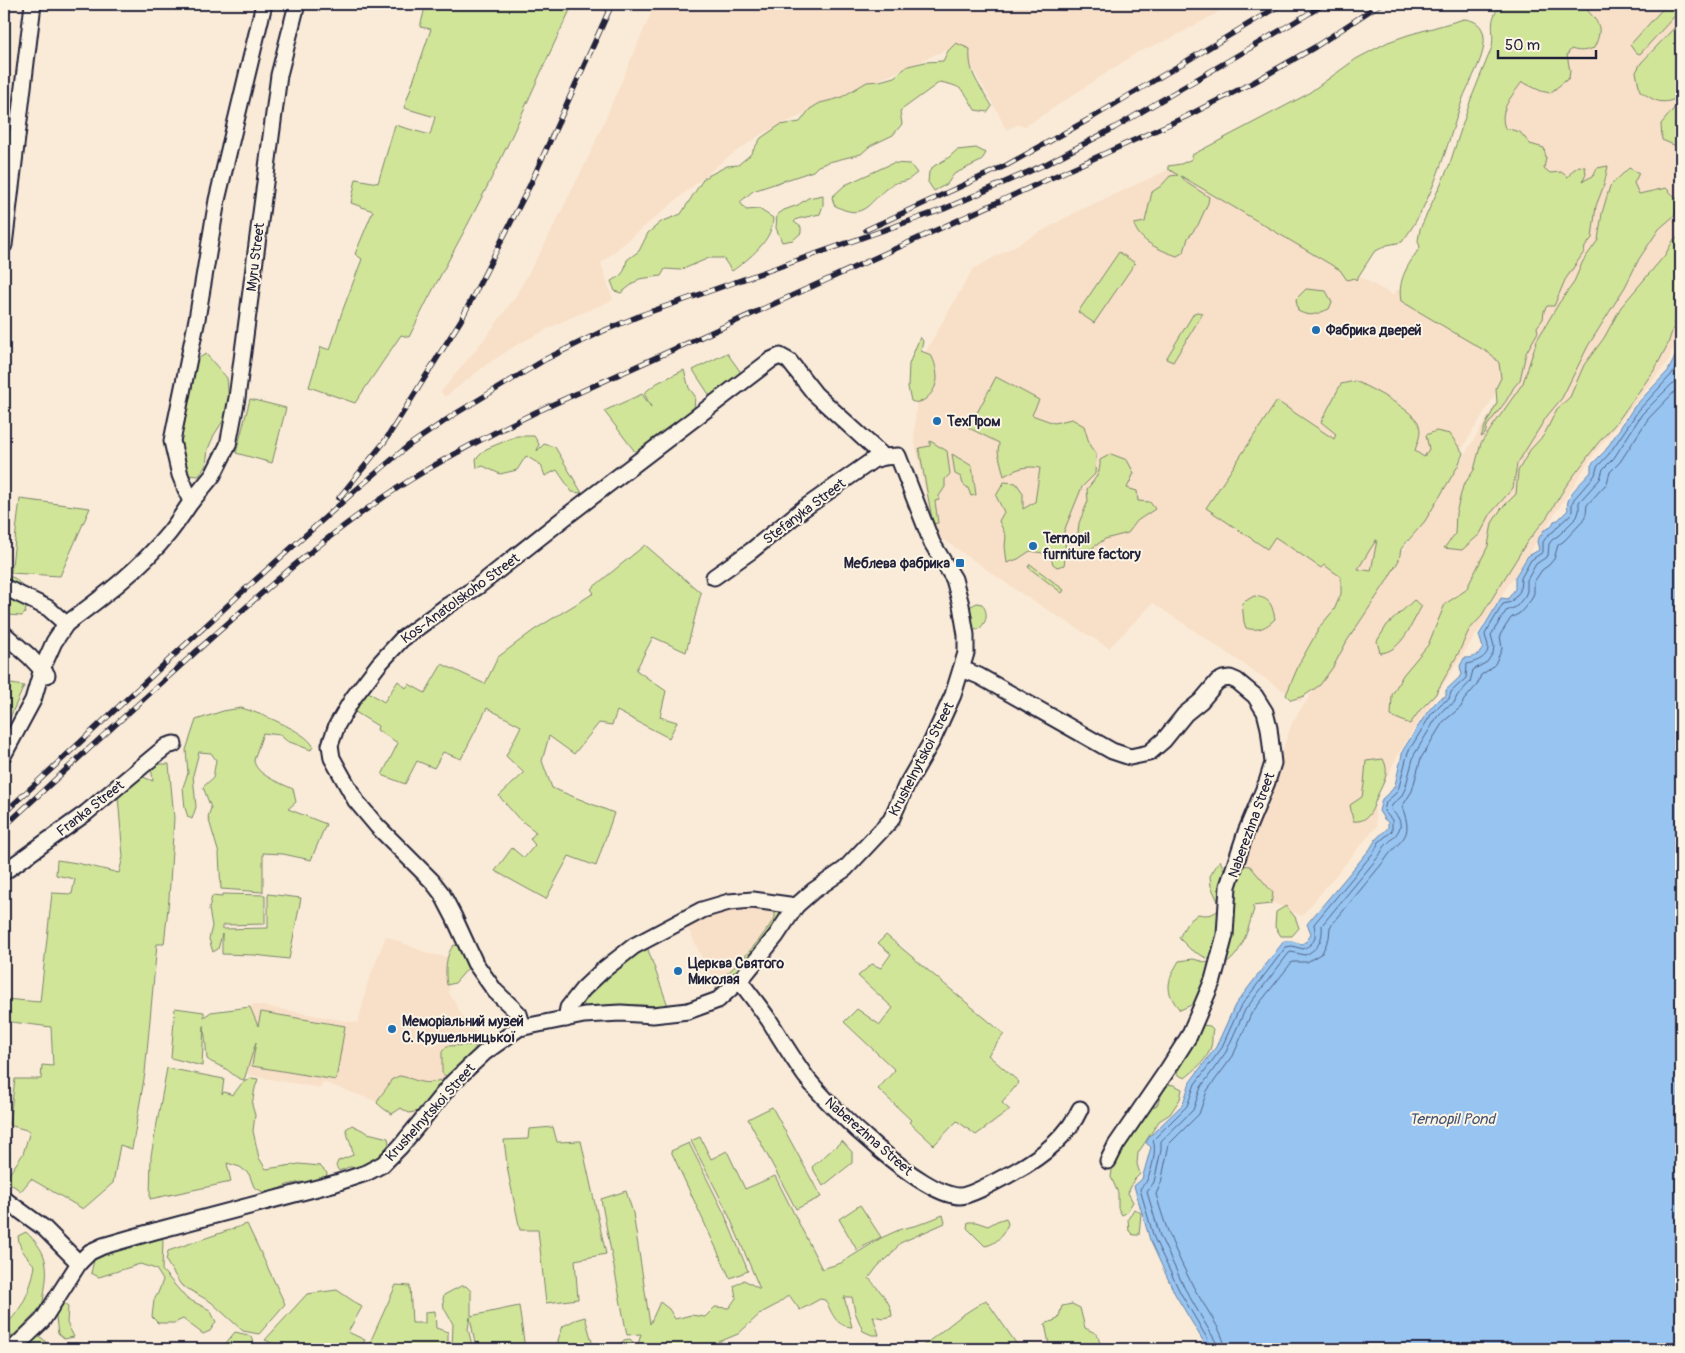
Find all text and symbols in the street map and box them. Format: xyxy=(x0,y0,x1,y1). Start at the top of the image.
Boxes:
scale bar xyxy=(1498,28,1595,60)
text: 50 m xyxy=(1505,36,1540,55)
street label: Myru Street xyxy=(243,221,268,292)
place label: Фабрика дверей xyxy=(1325,322,1422,339)
marker: Фабрика дверей xyxy=(1310,324,1322,336)
place label: ТехПром xyxy=(946,413,1000,430)
marker: ТехПром xyxy=(931,415,943,427)
street label: Stefanyka Street xyxy=(760,475,849,548)
place label: Ternopil furniture factory xyxy=(1042,530,1141,563)
marker: Ternopil furniture factory xyxy=(1027,540,1039,552)
street label: Kos-Anatolskoho Street xyxy=(398,549,523,647)
place label: Меблева фабрика xyxy=(844,555,950,572)
marker: Меблева фабрика xyxy=(954,557,966,569)
street label: Krushelnytskoi Street xyxy=(885,699,958,819)
street label: Naberezhna Street xyxy=(1225,770,1279,880)
street label: Franka Street xyxy=(53,777,128,840)
place label: Церква Святого Миколая xyxy=(688,955,785,988)
marker: Церква Святого Миколая xyxy=(672,965,684,977)
place label: Меморіальний музей С. Крушельницької xyxy=(402,1013,524,1046)
marker: Меморіальний музей С. Крушельницької xyxy=(386,1023,398,1035)
street label: Krushelnytskoi Street xyxy=(382,1060,479,1165)
street label: Naberezhna Street xyxy=(821,1094,916,1179)
water label: Ternopil Pond xyxy=(1409,1110,1497,1129)

